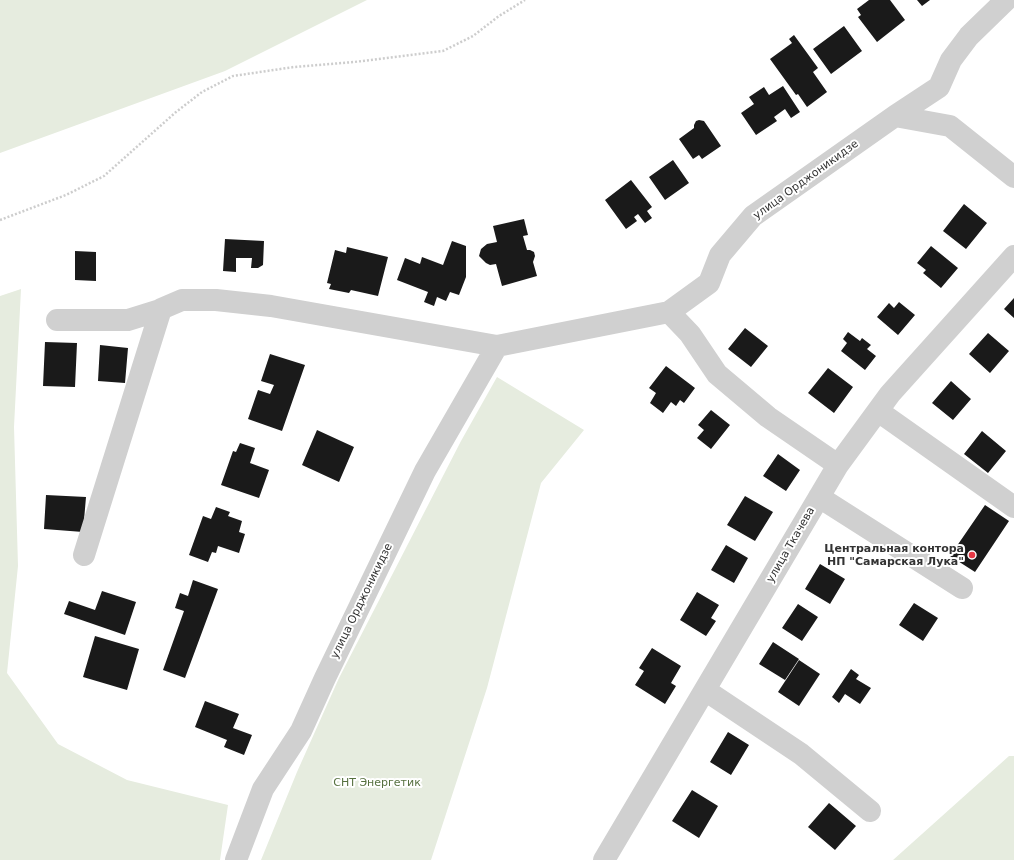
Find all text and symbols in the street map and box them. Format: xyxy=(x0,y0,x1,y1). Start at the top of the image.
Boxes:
street label: улица Орджоникидзе xyxy=(751,137,861,223)
street label: улица Ткачева xyxy=(764,505,818,585)
street label: улица Орджоникидзе xyxy=(328,541,396,661)
place label: Центральная контора НП "Самарская Лука" xyxy=(824,542,964,568)
marker: Центральная контора НП "Самарская Лука" xyxy=(967,550,977,560)
park label: СНТ Энергетик xyxy=(333,776,421,790)

